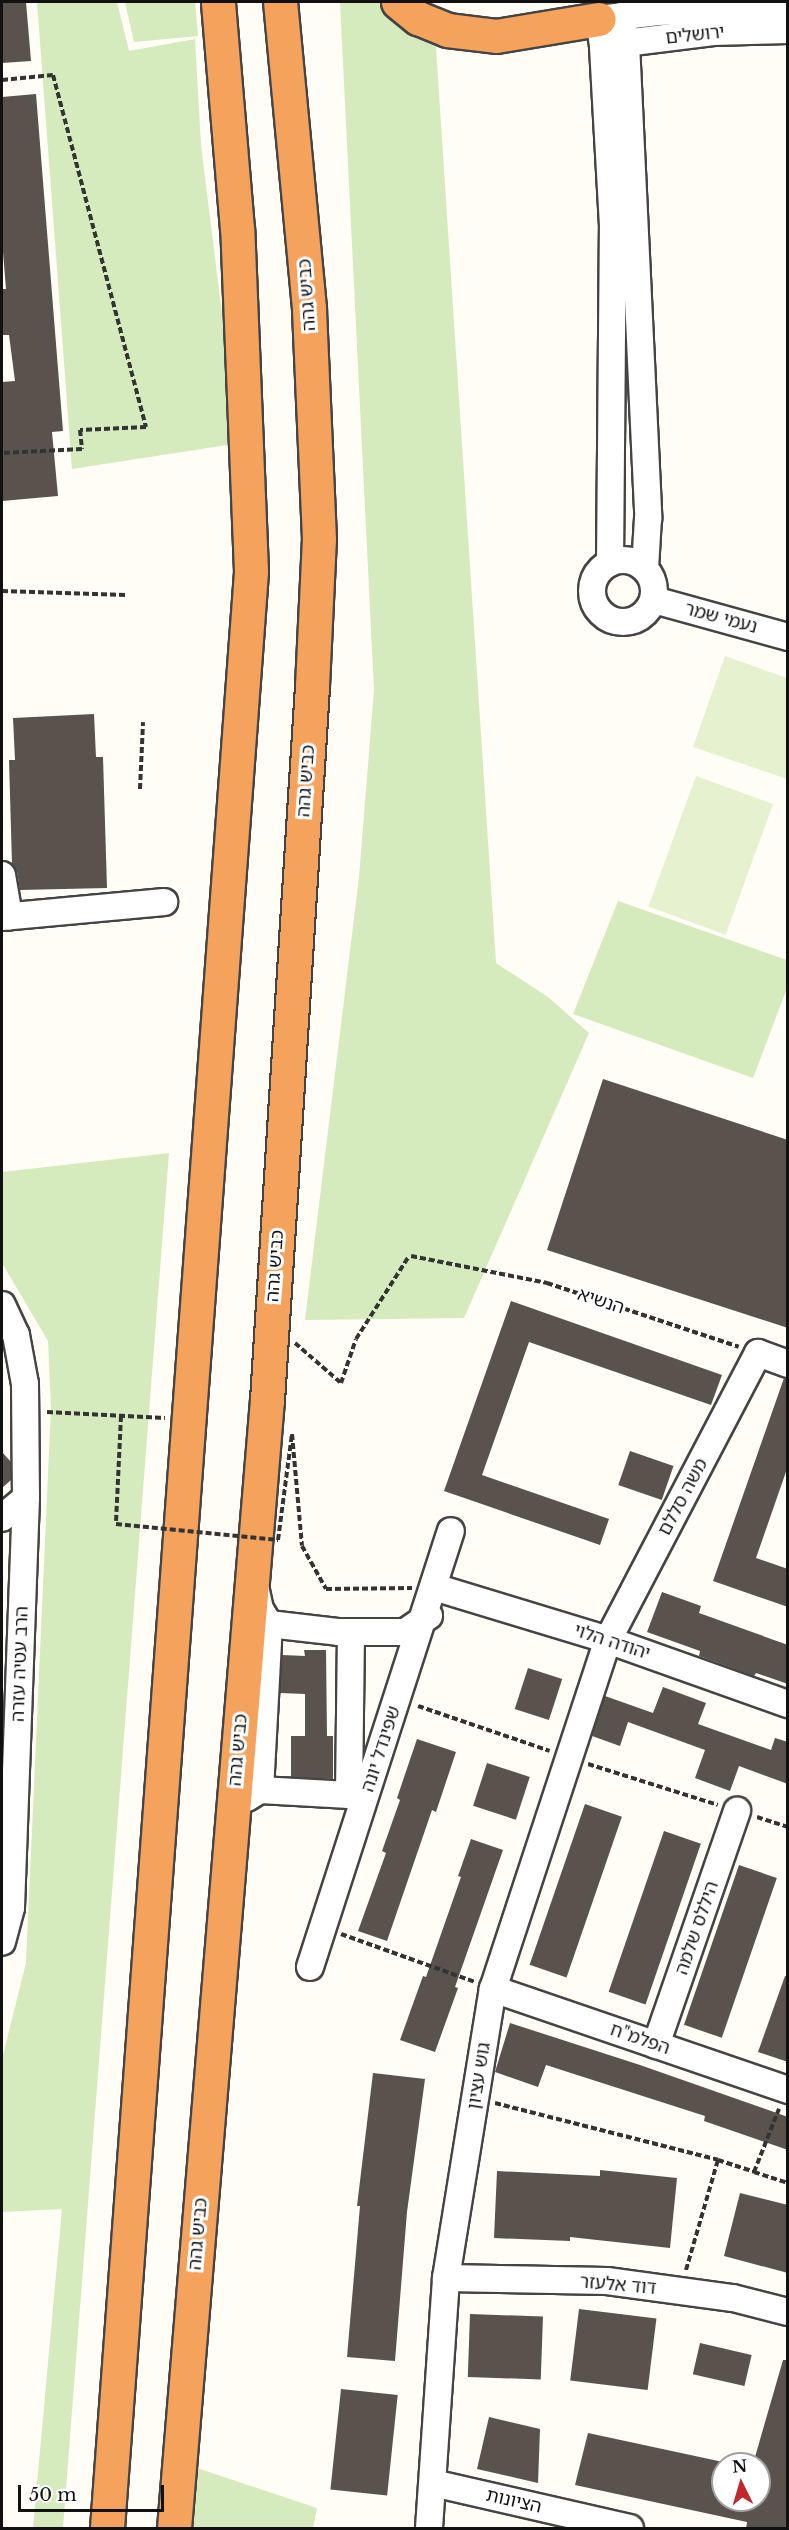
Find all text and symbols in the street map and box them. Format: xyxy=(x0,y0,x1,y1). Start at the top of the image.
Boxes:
street label: ירושלים xyxy=(664,21,726,49)
street label: כביש גהה xyxy=(294,258,320,332)
street label: נעמי שמר xyxy=(682,598,760,638)
street label: כביש גהה xyxy=(293,744,319,818)
street label: כביש גהה xyxy=(262,1229,288,1303)
street label: הנשיא xyxy=(575,1283,627,1319)
street label: משה סללם xyxy=(654,1455,712,1539)
street label: הרב עטיה עזרה xyxy=(7,1606,33,1722)
street label: יהודה הלוי xyxy=(571,1620,653,1664)
street label: שפינדל יונה xyxy=(357,1703,405,1795)
street label: כביש גהה xyxy=(224,1713,252,1787)
street label: היללס שלמה xyxy=(671,1878,723,1978)
street label: הפלמ"ח xyxy=(607,2019,673,2059)
street label: גוש עציון xyxy=(463,2041,495,2111)
street label: כביש גהה xyxy=(184,2197,212,2271)
street label: דוד אלעזר xyxy=(579,2271,657,2299)
north arrow xyxy=(711,2452,771,2512)
text: N xyxy=(731,2455,748,2477)
scale bar xyxy=(21,2473,166,2511)
text: 50 m xyxy=(29,2484,77,2506)
street label: הציונות xyxy=(484,2484,544,2518)

